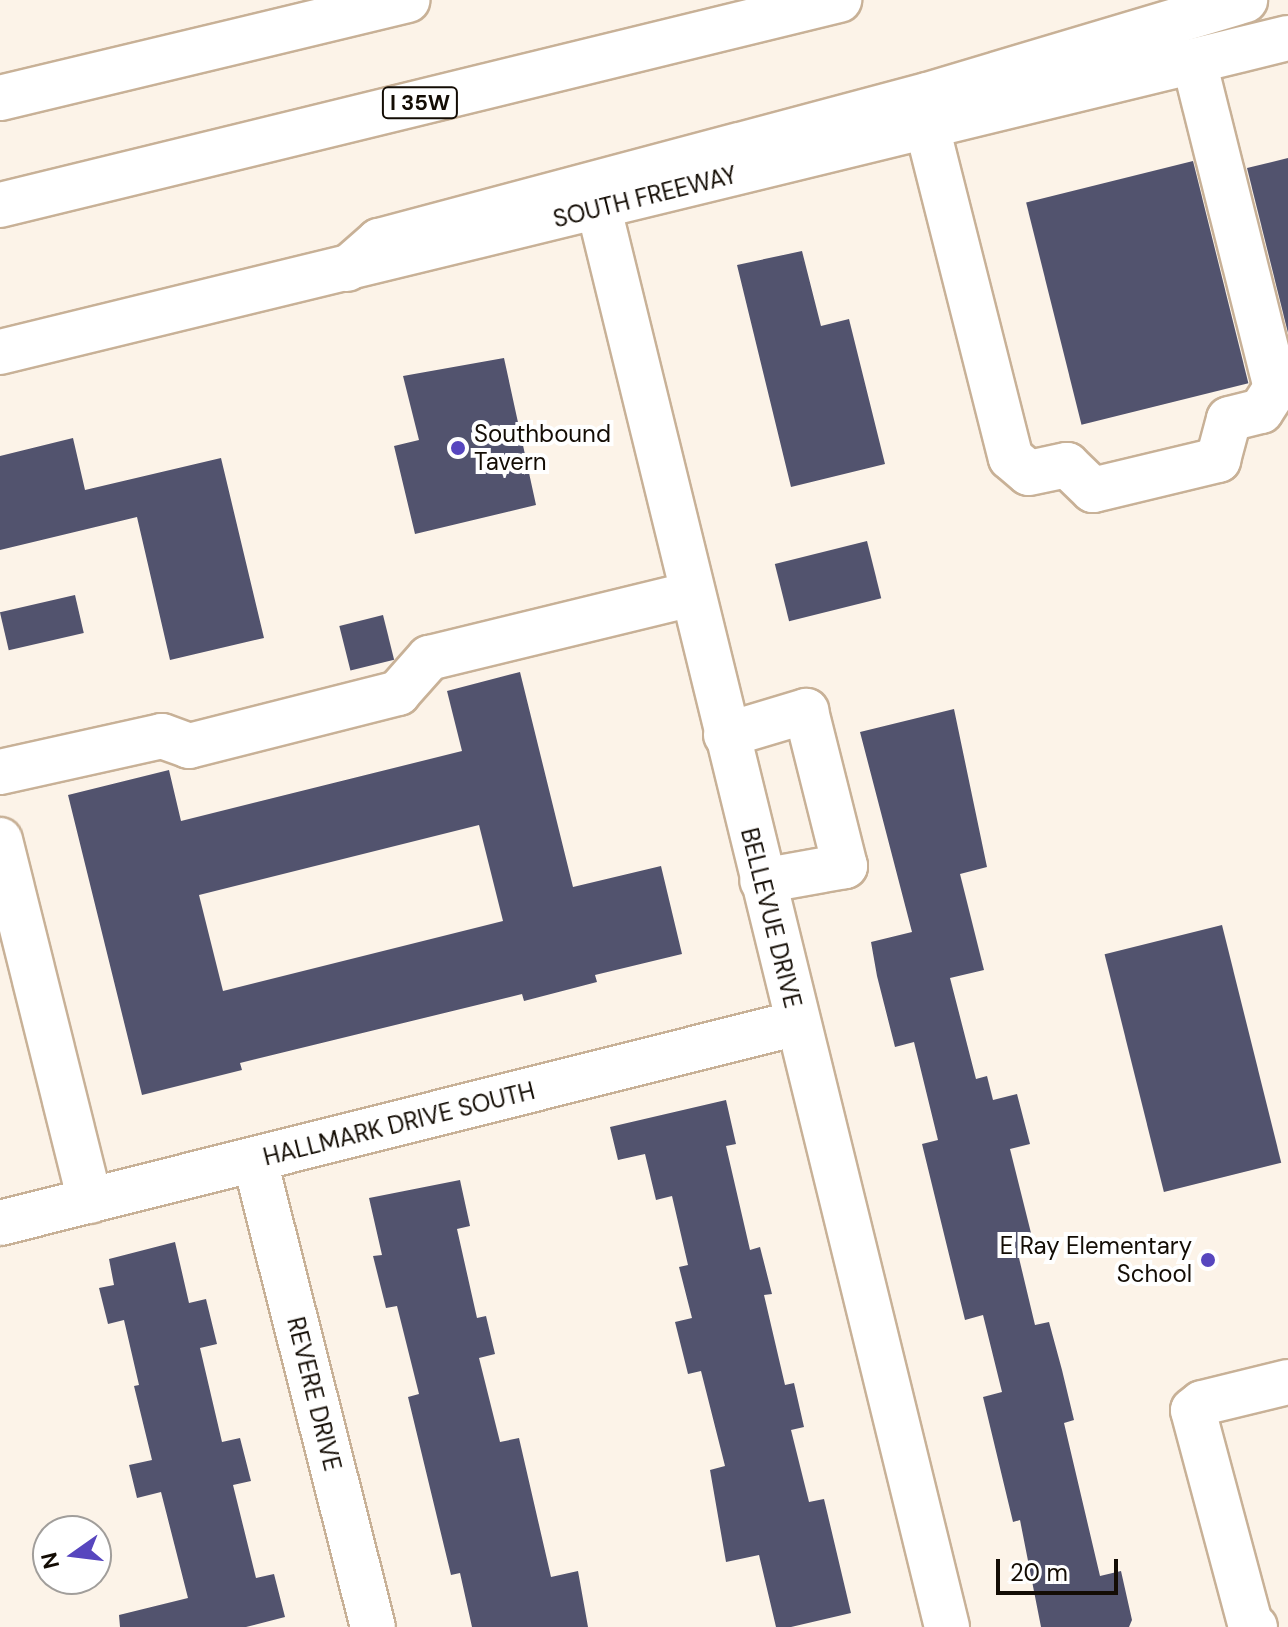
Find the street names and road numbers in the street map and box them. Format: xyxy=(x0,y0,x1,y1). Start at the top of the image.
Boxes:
road number: I 35W xyxy=(380,85,460,121)
street label: SOUTH FREEWAY xyxy=(550,160,740,234)
street label: BELLEVUE DRIVE xyxy=(735,825,807,1011)
street label: HALLMARK DRIVE SOUTH xyxy=(260,1076,538,1172)
street label: REVERE DRIVE xyxy=(281,1314,347,1474)

